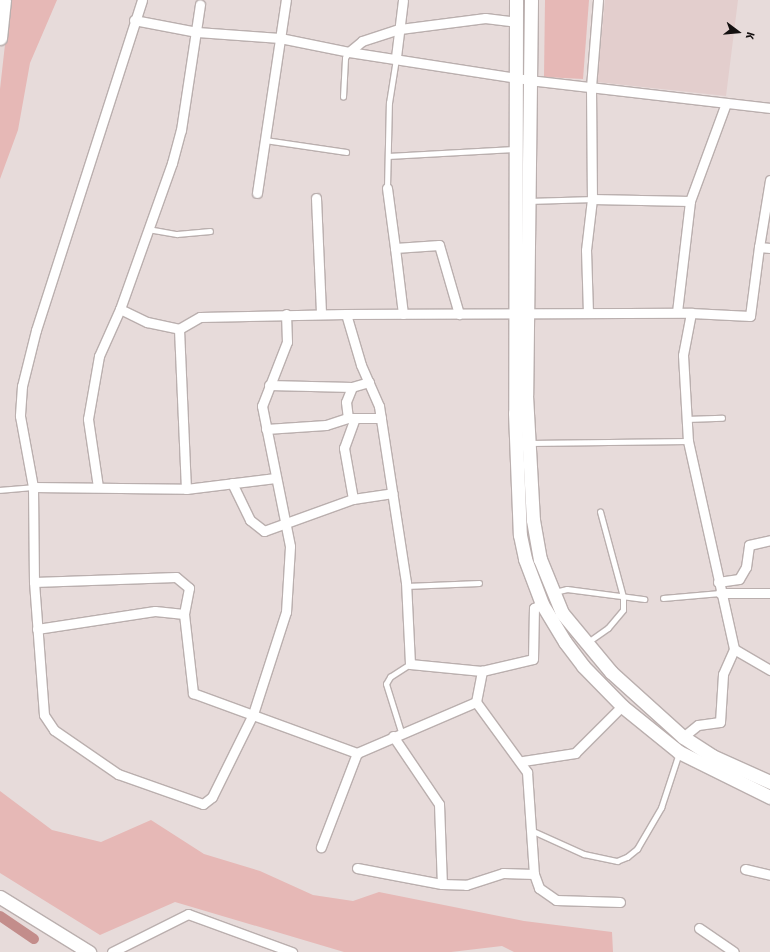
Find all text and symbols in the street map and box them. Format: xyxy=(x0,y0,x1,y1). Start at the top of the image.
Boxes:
north arrow xyxy=(718,12,758,52)
text: K xyxy=(743,31,757,40)

